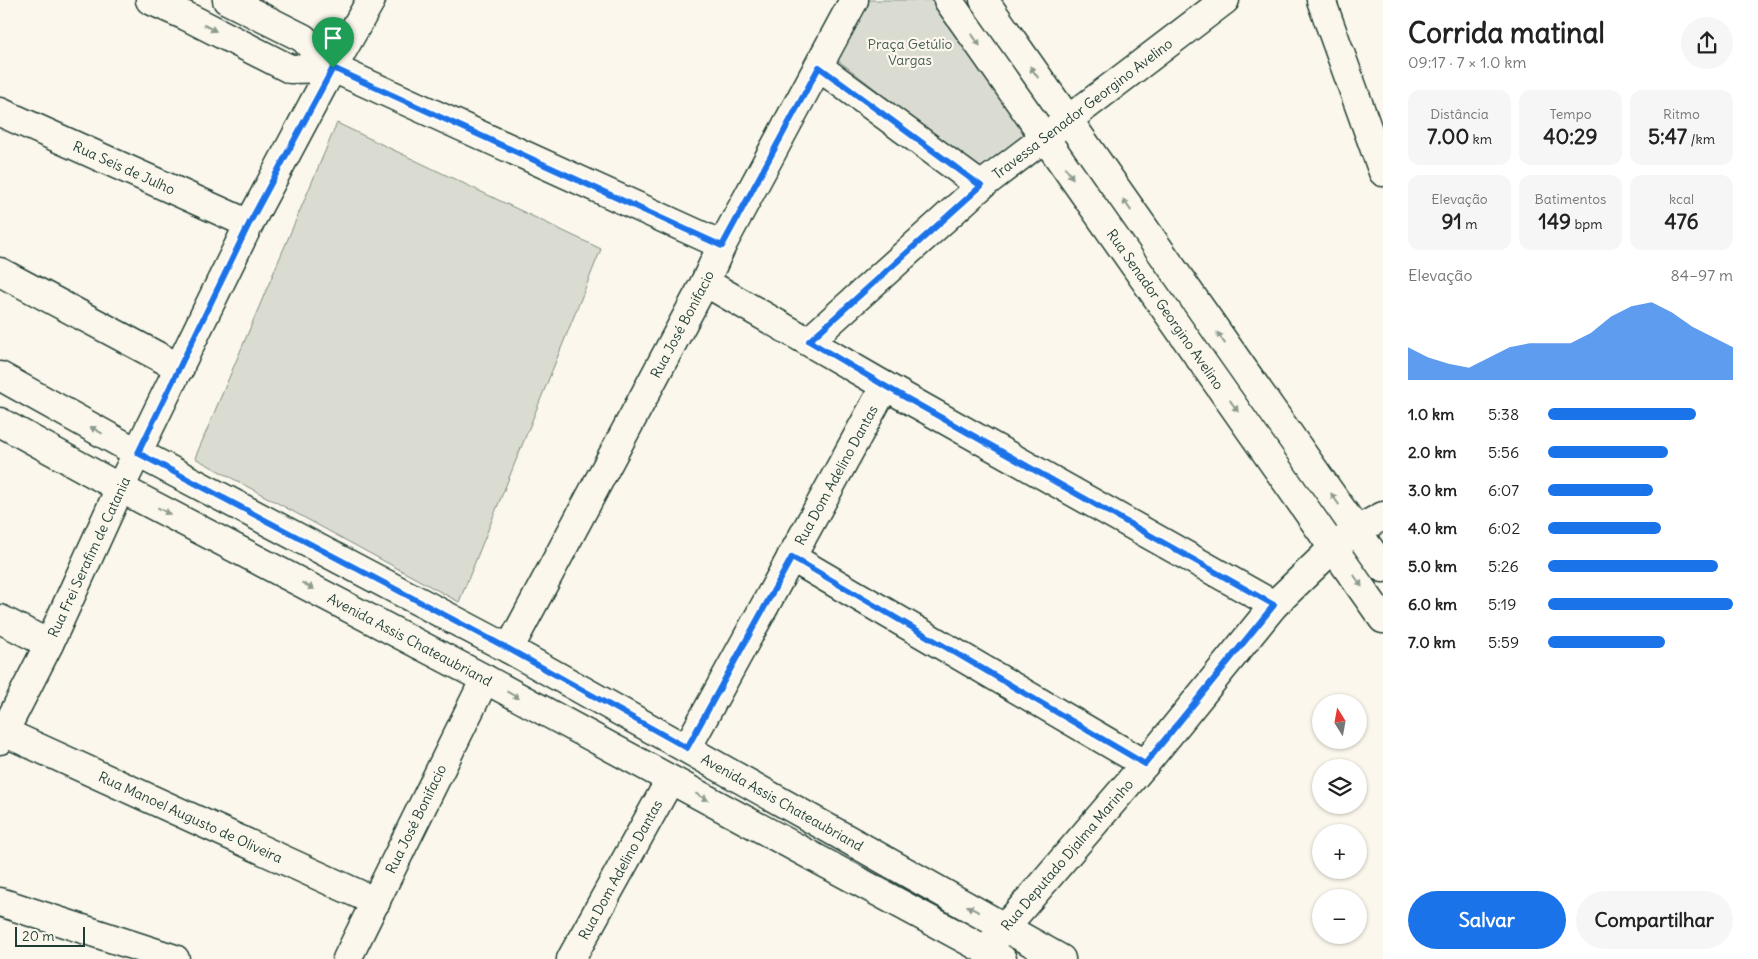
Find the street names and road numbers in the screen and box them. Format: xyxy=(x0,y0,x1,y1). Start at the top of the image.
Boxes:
street label: Travessa Senador Georgino Avelino xyxy=(989,34,1176,183)
street label: Rua Seis de Julho xyxy=(70,137,178,199)
street label: Rua Senador Georgino Avelino xyxy=(1103,226,1228,393)
street label: Rua José Bonifacio xyxy=(646,268,718,381)
street label: Rua Dom Adelino Dantas xyxy=(791,402,882,548)
street label: Rua Frei Serafim de Catania xyxy=(44,474,134,640)
street label: Avenida Assis Chateaubriand xyxy=(324,589,495,690)
street label: Avenida Assis Chateaubriand xyxy=(698,750,867,855)
street label: Rua José Bonifacio xyxy=(382,761,450,877)
street label: Rua Manoel Augusto de Oliveira xyxy=(96,767,285,867)
street label: Rua Deputado Djalma Marinho xyxy=(997,775,1137,934)
street label: Rua Dom Adelino Dantas xyxy=(574,797,666,943)

